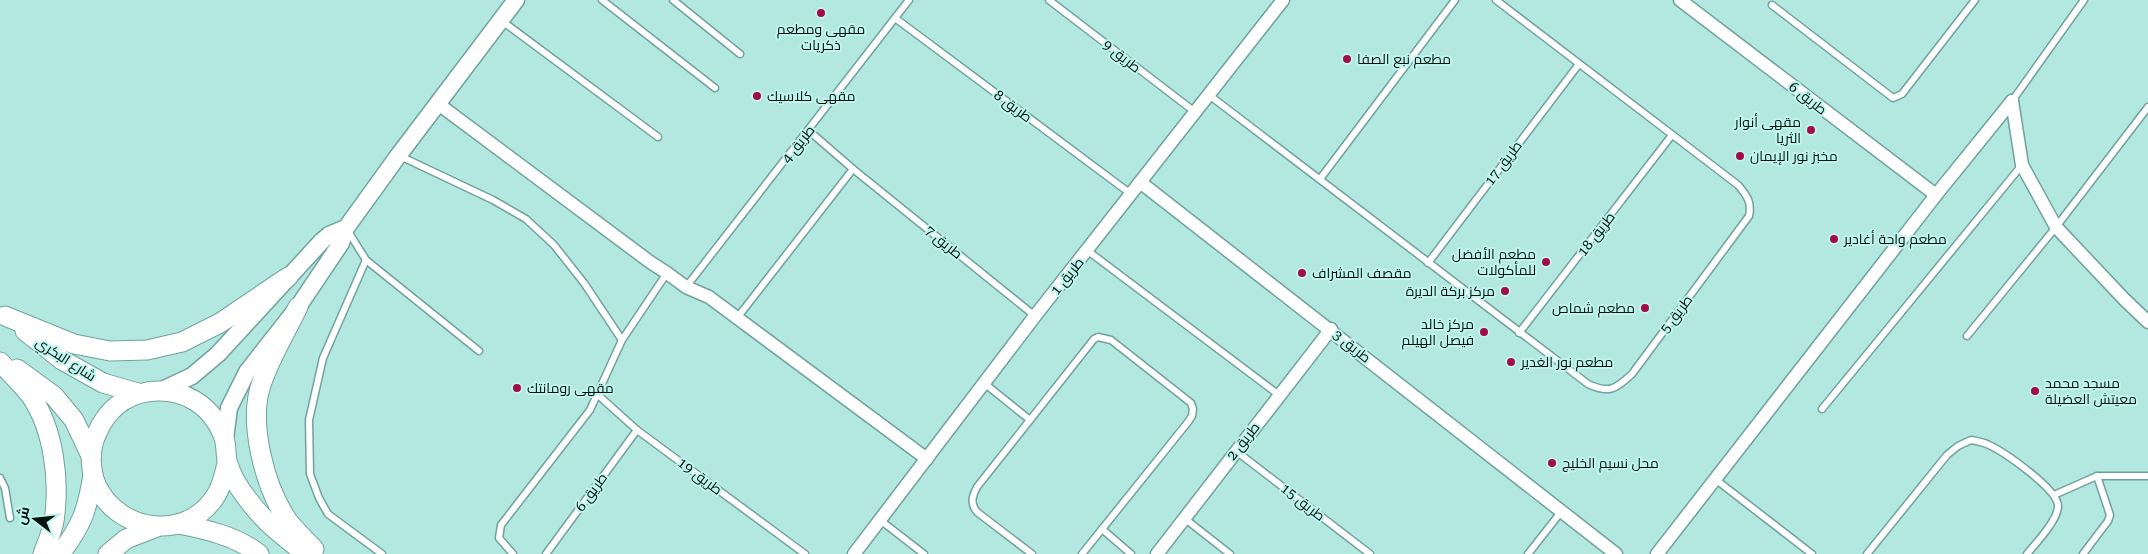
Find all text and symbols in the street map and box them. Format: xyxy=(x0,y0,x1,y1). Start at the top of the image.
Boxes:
marker: مقهى ومطعم ذكريات xyxy=(815,7,827,19)
place label: مقهى ومطعم ذكريات xyxy=(777,21,865,53)
street label: طريق 9 xyxy=(1099,36,1144,76)
place label: مطعم نبع الصفا xyxy=(1357,51,1451,69)
marker: مطعم نبع الصفا xyxy=(1341,53,1353,65)
street label: طريق 6 xyxy=(1785,78,1830,118)
street label: طريق 8 xyxy=(990,87,1035,126)
place label: مقهى كلاسيك xyxy=(767,88,855,104)
marker: مقهى كلاسيك xyxy=(751,90,763,102)
place label: مقهى أنوار الثريا xyxy=(1734,113,1801,146)
street label: طريق 4 xyxy=(778,122,818,167)
marker: مقهى أنوار الثريا xyxy=(1805,124,1817,136)
street label: طريق 17 xyxy=(1481,138,1526,189)
place label: مخبز نور الإيمان xyxy=(1750,148,1838,165)
marker: مخبز نور الإيمان xyxy=(1734,150,1746,162)
street label: طريق 18 xyxy=(1574,209,1619,260)
street label: طريق 7 xyxy=(921,222,966,263)
place label: مطعم واحة أغادير xyxy=(1843,230,1947,249)
marker: مطعم واحة أغادير xyxy=(1828,233,1840,245)
place label: مطعم الأفضل للمأكولات xyxy=(1452,246,1536,278)
street label: طريق 1 xyxy=(1047,254,1088,299)
marker: مطعم الأفضل للمأكولات xyxy=(1540,256,1552,268)
place label: مقصف المشراف xyxy=(1312,265,1411,281)
marker: مقصف المشراف xyxy=(1296,267,1308,279)
place label: مركز بركة الديرة xyxy=(1406,283,1495,299)
marker: مركز بركة الديرة xyxy=(1499,285,1511,297)
street label: طريق 5 xyxy=(1657,292,1696,337)
place label: مطعم شماص xyxy=(1552,300,1635,318)
marker: مطعم شماص xyxy=(1639,302,1651,314)
place label: مركز خالد فيصل الهيلم xyxy=(1402,316,1474,350)
street label: طريق 3 xyxy=(1329,326,1374,366)
marker: مركز خالد فيصل الهيلم xyxy=(1478,326,1490,338)
street label: شارع البكري xyxy=(31,334,99,388)
place label: مطعم نور الغدير xyxy=(1520,354,1613,372)
marker: مطعم نور الغدير xyxy=(1505,356,1517,368)
place label: مسجد محمد معيتش العضيلة xyxy=(2045,375,2137,407)
place label: مقهى رومانتك xyxy=(527,380,614,396)
marker: مقهى رومانتك xyxy=(511,382,523,394)
marker: مسجد محمد معيتش العضيلة xyxy=(2029,385,2041,397)
street label: طريق 2 xyxy=(1223,419,1263,464)
street label: طريق 19 xyxy=(674,454,725,499)
place label: محل نسيم الخليج xyxy=(1562,455,1659,473)
marker: محل نسيم الخليج xyxy=(1546,457,1558,469)
street label: طريق 6 xyxy=(572,470,611,515)
street label: طريق 15 xyxy=(1277,480,1328,525)
north arrow xyxy=(10,494,60,544)
text: ش xyxy=(12,505,34,527)

